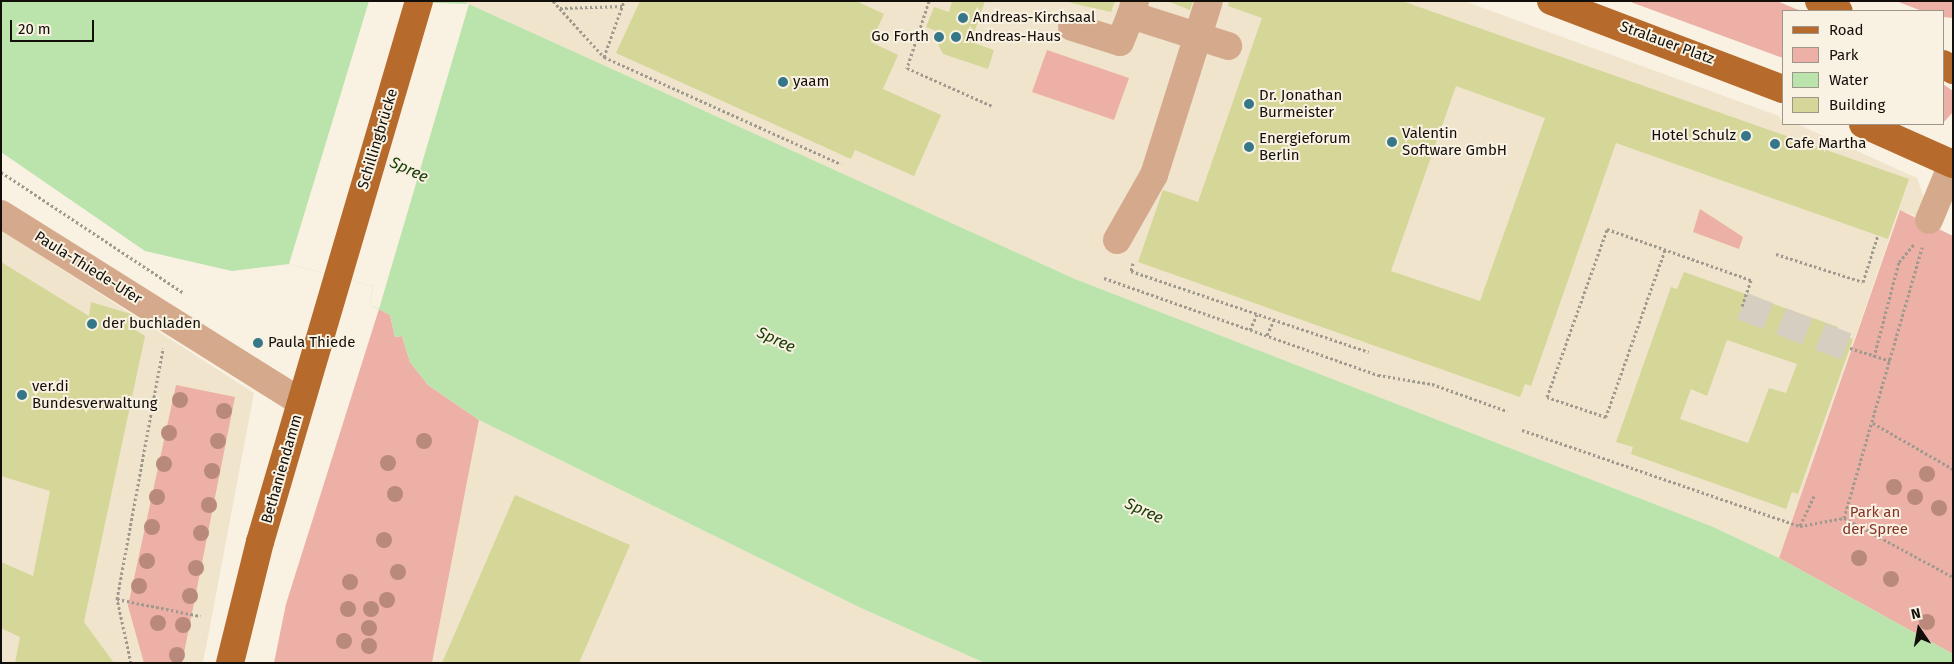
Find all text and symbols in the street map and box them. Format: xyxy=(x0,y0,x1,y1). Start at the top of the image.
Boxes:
place label: Andreas-Kirchsaal xyxy=(973,9,1095,27)
scale bar xyxy=(12,10,96,42)
legend xyxy=(1782,10,1944,125)
marker: Andreas-Kirchsaal xyxy=(957,12,969,24)
street label: Stralauer Platz xyxy=(1617,18,1717,68)
text: 20 m xyxy=(18,20,51,38)
text: Road xyxy=(1829,21,1864,39)
place label: Go Forth xyxy=(871,28,929,46)
place label: Andreas-Haus xyxy=(966,28,1061,46)
marker: Go Forth xyxy=(933,31,945,43)
marker: Andreas-Haus xyxy=(950,31,962,43)
text: Park xyxy=(1829,46,1859,64)
text: Water xyxy=(1829,71,1868,89)
place label: yaam xyxy=(793,73,829,91)
marker: yaam xyxy=(777,76,789,88)
street label: Schillingbrücke xyxy=(354,86,402,192)
place label: Dr. Jonathan Burmeister xyxy=(1259,86,1342,121)
text: Building xyxy=(1829,96,1885,114)
marker: Dr. Jonathan Burmeister xyxy=(1243,98,1255,110)
place label: Valentin Software GmbH xyxy=(1402,124,1507,159)
place label: Hotel Schulz xyxy=(1651,127,1736,145)
place label: Energieforum Berlin xyxy=(1259,129,1351,164)
marker: Hotel Schulz xyxy=(1740,130,1752,142)
place label: Cafe Martha xyxy=(1785,135,1866,153)
marker: Valentin Software GmbH xyxy=(1386,136,1398,148)
marker: Cafe Martha xyxy=(1769,138,1781,150)
marker: Energieforum Berlin xyxy=(1243,141,1255,153)
water label: Spree xyxy=(387,153,431,187)
street label: Paula-Thiede-Ufer xyxy=(31,228,145,308)
place label: der buchladen xyxy=(102,315,201,333)
marker: der buchladen xyxy=(86,318,98,330)
water label: Spree xyxy=(754,323,798,357)
place label: Paula Thiede xyxy=(268,334,355,352)
marker: Paula Thiede xyxy=(252,337,264,349)
place label: ver.di Bundesverwaltung xyxy=(32,377,158,412)
marker: ver.di Bundesverwaltung xyxy=(16,389,28,401)
street label: Bethaniendamm xyxy=(258,412,306,526)
water label: Spree xyxy=(1122,494,1166,528)
park label: Park an der Spree xyxy=(1842,503,1908,538)
north arrow xyxy=(1894,604,1944,654)
text: N xyxy=(1909,605,1922,623)

